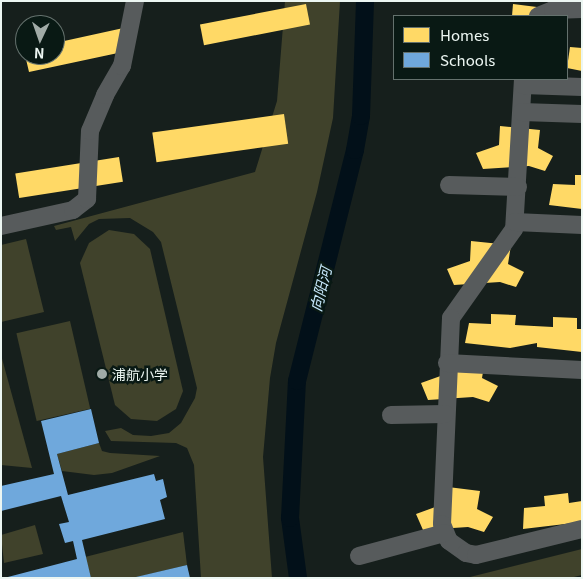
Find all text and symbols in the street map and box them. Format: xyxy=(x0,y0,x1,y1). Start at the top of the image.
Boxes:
north arrow xyxy=(15,15,65,65)
legend xyxy=(393,15,568,80)
text: Homes xyxy=(440,24,489,45)
text: N xyxy=(34,44,45,64)
text: Schools xyxy=(440,49,495,70)
water label: 向阳河 xyxy=(306,265,334,313)
place label: 浦航小学 xyxy=(112,366,168,382)
marker: 浦航小学 xyxy=(96,368,108,380)

